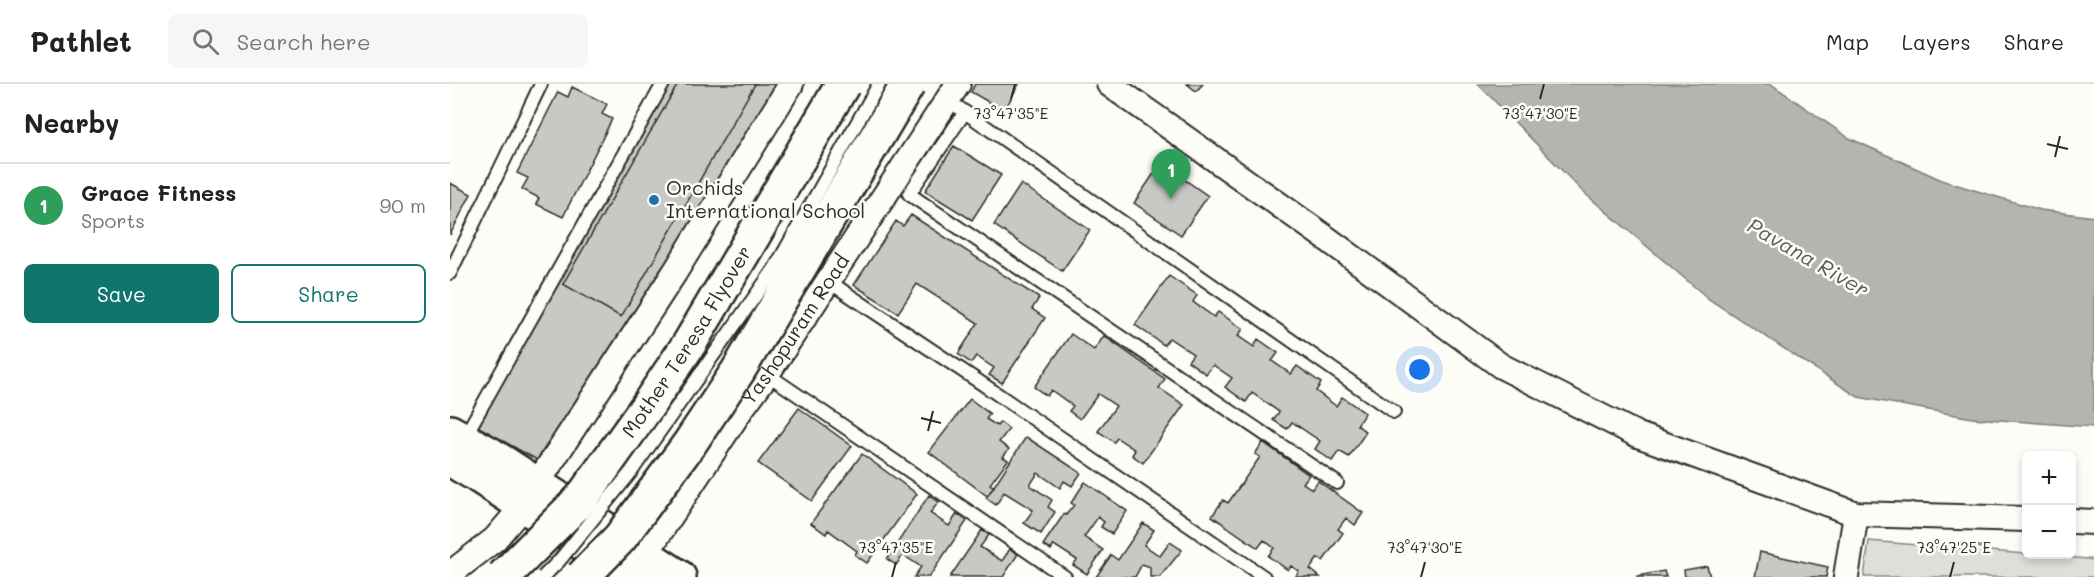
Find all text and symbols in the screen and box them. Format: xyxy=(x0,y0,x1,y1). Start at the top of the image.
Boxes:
search box xyxy=(168,14,588,68)
text: Pathlet xyxy=(30,23,132,59)
icon: search xyxy=(189,25,222,58)
text: Search here xyxy=(237,27,371,56)
text: Map xyxy=(1826,28,1869,55)
text: Layers xyxy=(1902,28,1971,55)
text: Share xyxy=(2004,28,2064,55)
text: 73°47'35"E xyxy=(974,103,1049,123)
text: 73°47'30"E xyxy=(1502,103,1578,123)
text: Nearby xyxy=(24,106,119,140)
pin: 1 xyxy=(1152,150,1190,199)
place label: Orchids International School xyxy=(666,174,865,223)
text: Grace Fitness xyxy=(81,178,236,207)
text: 1 xyxy=(39,192,48,218)
text: 90 m xyxy=(380,192,426,218)
marker: Orchids International School xyxy=(647,193,661,207)
text: Sports xyxy=(81,207,145,233)
water label: Pavana River xyxy=(1743,211,1874,302)
street label: Mother Teresa Flyover xyxy=(615,240,757,442)
street label: Yashopuram Road xyxy=(735,249,855,410)
button: Save xyxy=(24,264,219,323)
button: Share xyxy=(231,264,426,323)
your location xyxy=(1405,355,1434,384)
map controls xyxy=(2022,451,2076,559)
button: + xyxy=(2022,451,2076,505)
button: − xyxy=(2022,505,2076,559)
text: 73°47'35"E xyxy=(859,537,934,557)
text: 73°47'30"E xyxy=(1387,537,1463,557)
text: 73°47'25"E xyxy=(1917,537,1992,557)

